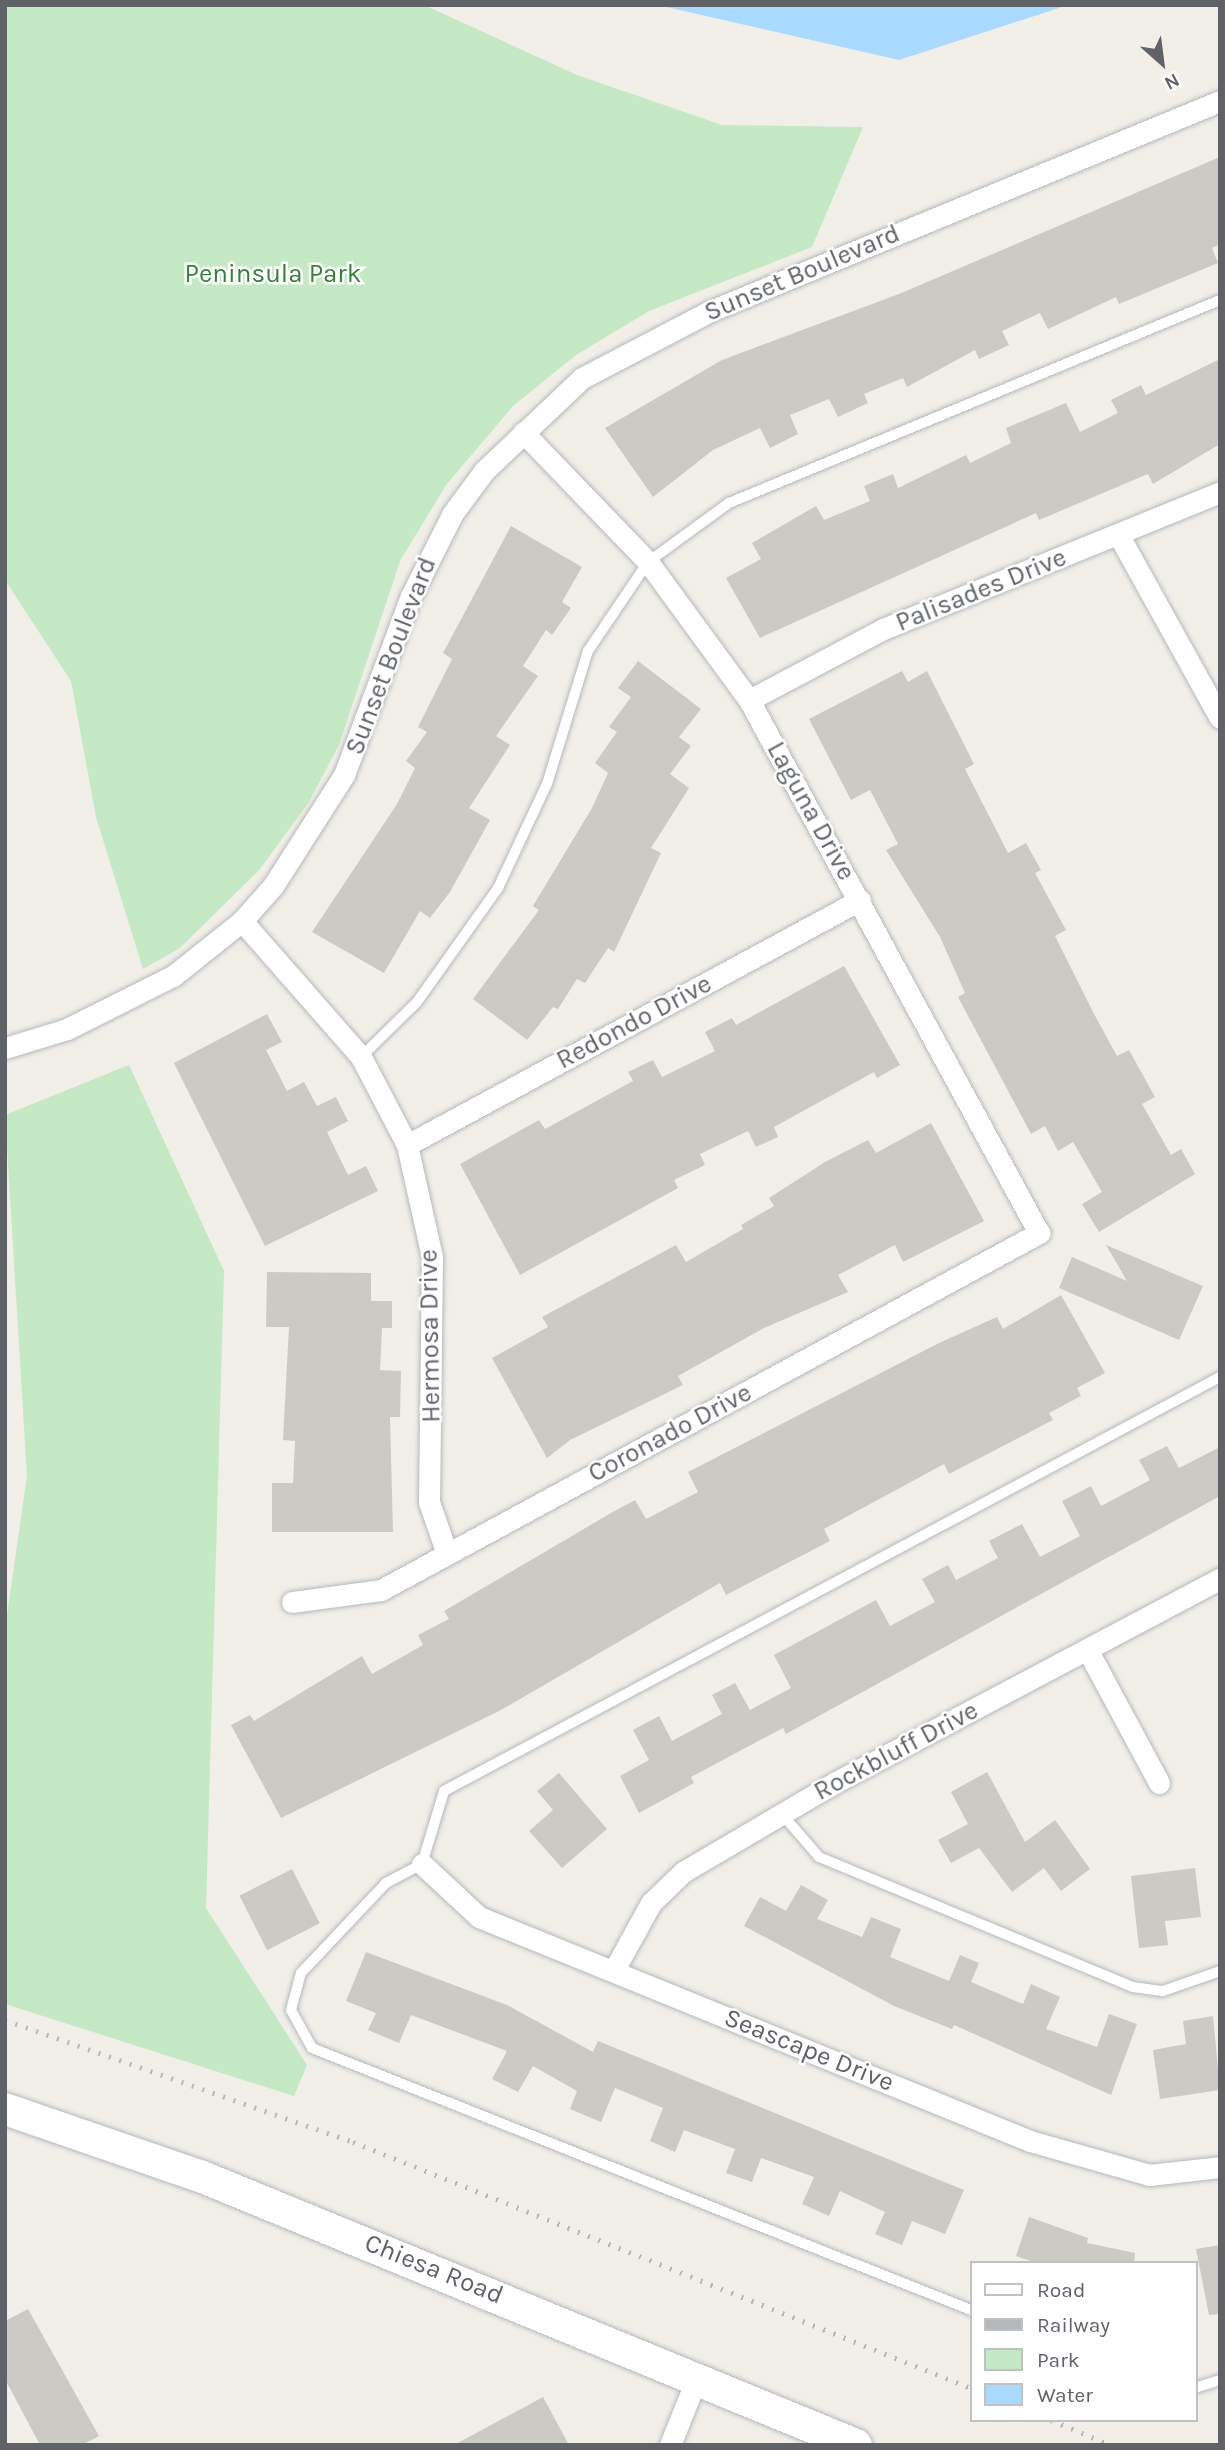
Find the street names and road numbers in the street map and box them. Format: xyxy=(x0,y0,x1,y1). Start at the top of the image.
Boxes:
street label: Sunset Boulevard xyxy=(700,218,904,328)
street label: Palisades Drive xyxy=(891,542,1071,638)
street label: Sunset Boulevard xyxy=(339,553,443,759)
street label: Laguna Drive xyxy=(760,736,862,886)
street label: Redondo Drive xyxy=(551,968,717,1076)
street label: Hermosa Drive xyxy=(413,1249,447,1423)
street label: Coronado Drive xyxy=(583,1377,757,1489)
street label: Rockbluff Drive xyxy=(809,1695,983,1807)
street label: Seascape Drive xyxy=(720,2002,898,2098)
street label: Chiesa Road xyxy=(360,2227,508,2311)

